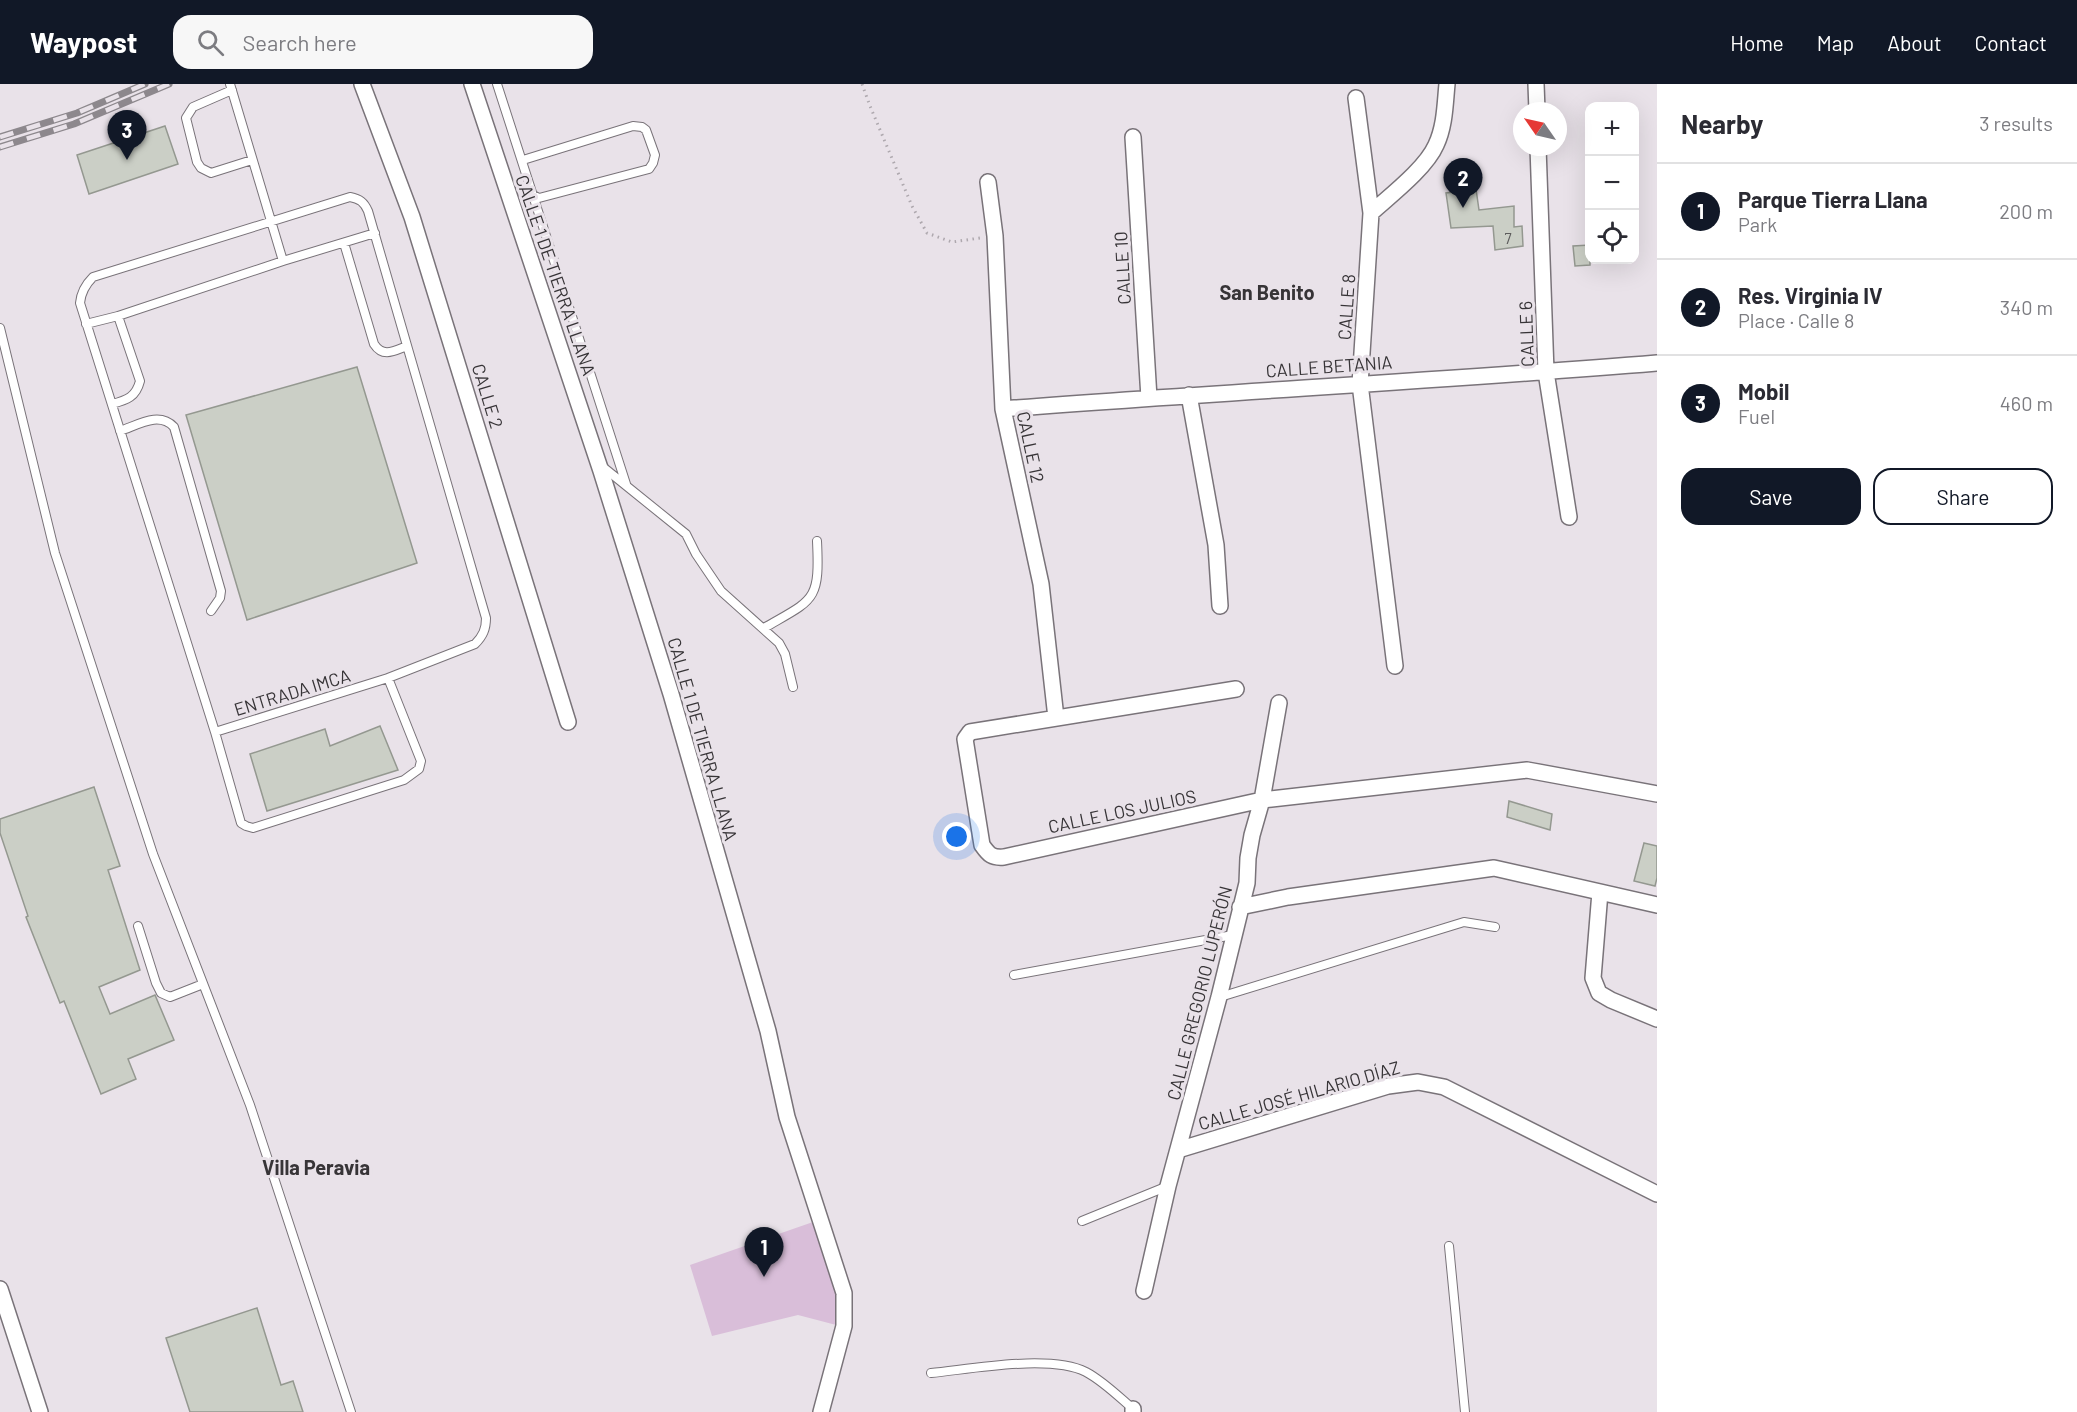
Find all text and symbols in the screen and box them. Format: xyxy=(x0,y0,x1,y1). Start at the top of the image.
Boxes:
search box xyxy=(173,15,593,69)
text: Waypost xyxy=(30,25,137,59)
icon: search xyxy=(194,26,227,59)
text: Search here xyxy=(242,29,357,55)
text: Home xyxy=(1730,30,1784,55)
text: Map xyxy=(1817,30,1854,55)
text: About xyxy=(1887,30,1942,55)
text: Contact xyxy=(1975,30,2047,55)
north arrow xyxy=(1513,102,1567,156)
map controls xyxy=(1585,102,1639,264)
button: + xyxy=(1585,102,1639,156)
text: Nearby xyxy=(1681,108,1763,139)
pin: 3 xyxy=(108,110,146,160)
text: 3 results xyxy=(1979,111,2053,135)
button: − xyxy=(1585,156,1639,210)
pin: 2 xyxy=(1444,158,1482,208)
street label: CALLE 1 DE TIERRA LLANA xyxy=(511,172,601,378)
text: Parque Tierra Llana xyxy=(1738,186,1928,212)
text: 1 xyxy=(1697,199,1704,223)
text: 200 m xyxy=(1999,199,2053,223)
button: locate xyxy=(1585,210,1639,264)
text: Park xyxy=(1738,212,1777,236)
house number: 7 xyxy=(1504,229,1512,247)
street label: CALLE 10 xyxy=(1109,231,1135,305)
street label: CALLE 8 xyxy=(1333,273,1359,341)
district label: San Benito xyxy=(1219,280,1315,304)
text: Res. Virginia IV xyxy=(1738,282,1883,308)
text: 2 xyxy=(1695,295,1706,319)
text: 340 m xyxy=(2000,295,2053,319)
street label: CALLE 6 xyxy=(1514,301,1538,367)
text: Place · Calle 8 xyxy=(1738,308,1854,332)
street label: CALLE BETANIA xyxy=(1265,351,1393,381)
street label: CALLE 2 xyxy=(468,361,508,431)
text: Mobil xyxy=(1738,378,1789,404)
text: 3 xyxy=(1695,391,1706,415)
text: 460 m xyxy=(2000,391,2053,415)
text: Fuel xyxy=(1738,404,1775,428)
street label: CALLE 12 xyxy=(1013,409,1049,485)
button: Save xyxy=(1681,468,1861,525)
button: Share xyxy=(1873,468,2053,525)
street label: CALLE 1 DE TIERRA LLANA xyxy=(663,635,743,843)
street label: ENTRADA IMCA xyxy=(231,664,353,720)
street label: CALLE LOS JULIOS xyxy=(1046,785,1198,837)
your location xyxy=(942,822,971,851)
street label: CALLE GREGORIO LUPERÓN xyxy=(1162,883,1236,1103)
street label: CALLE JOSÉ HILARIO DÍAZ xyxy=(1196,1056,1402,1134)
district label: Villa Peravia xyxy=(262,1155,370,1179)
pin: 1 xyxy=(744,1228,783,1277)

